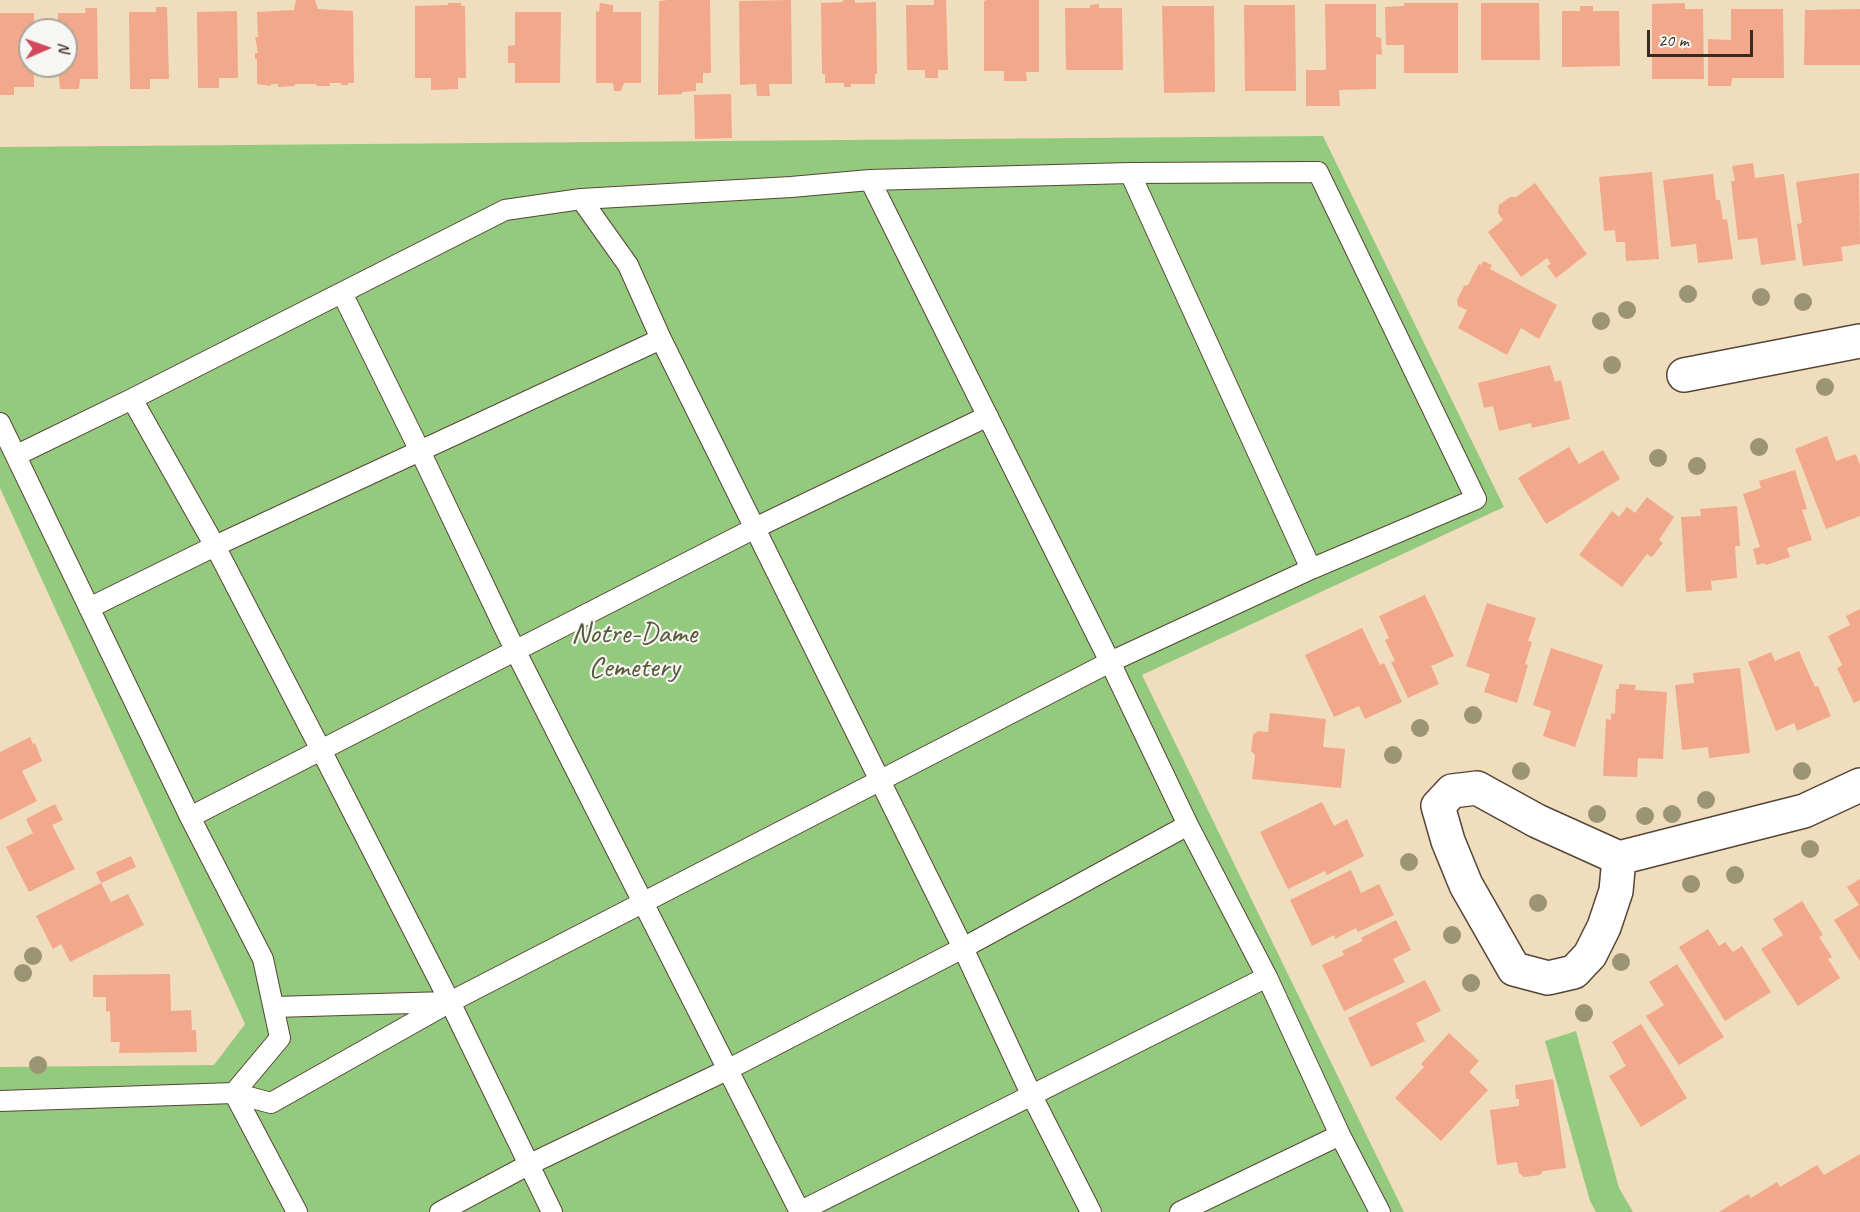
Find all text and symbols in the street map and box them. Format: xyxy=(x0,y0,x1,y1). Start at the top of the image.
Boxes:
north arrow xyxy=(18,18,78,78)
scale bar xyxy=(1650,18,1756,56)
text: 20 m xyxy=(1658,29,1689,51)
text: N xyxy=(54,42,74,53)
park label: Notre-Dame Cemetery xyxy=(571,616,697,686)

